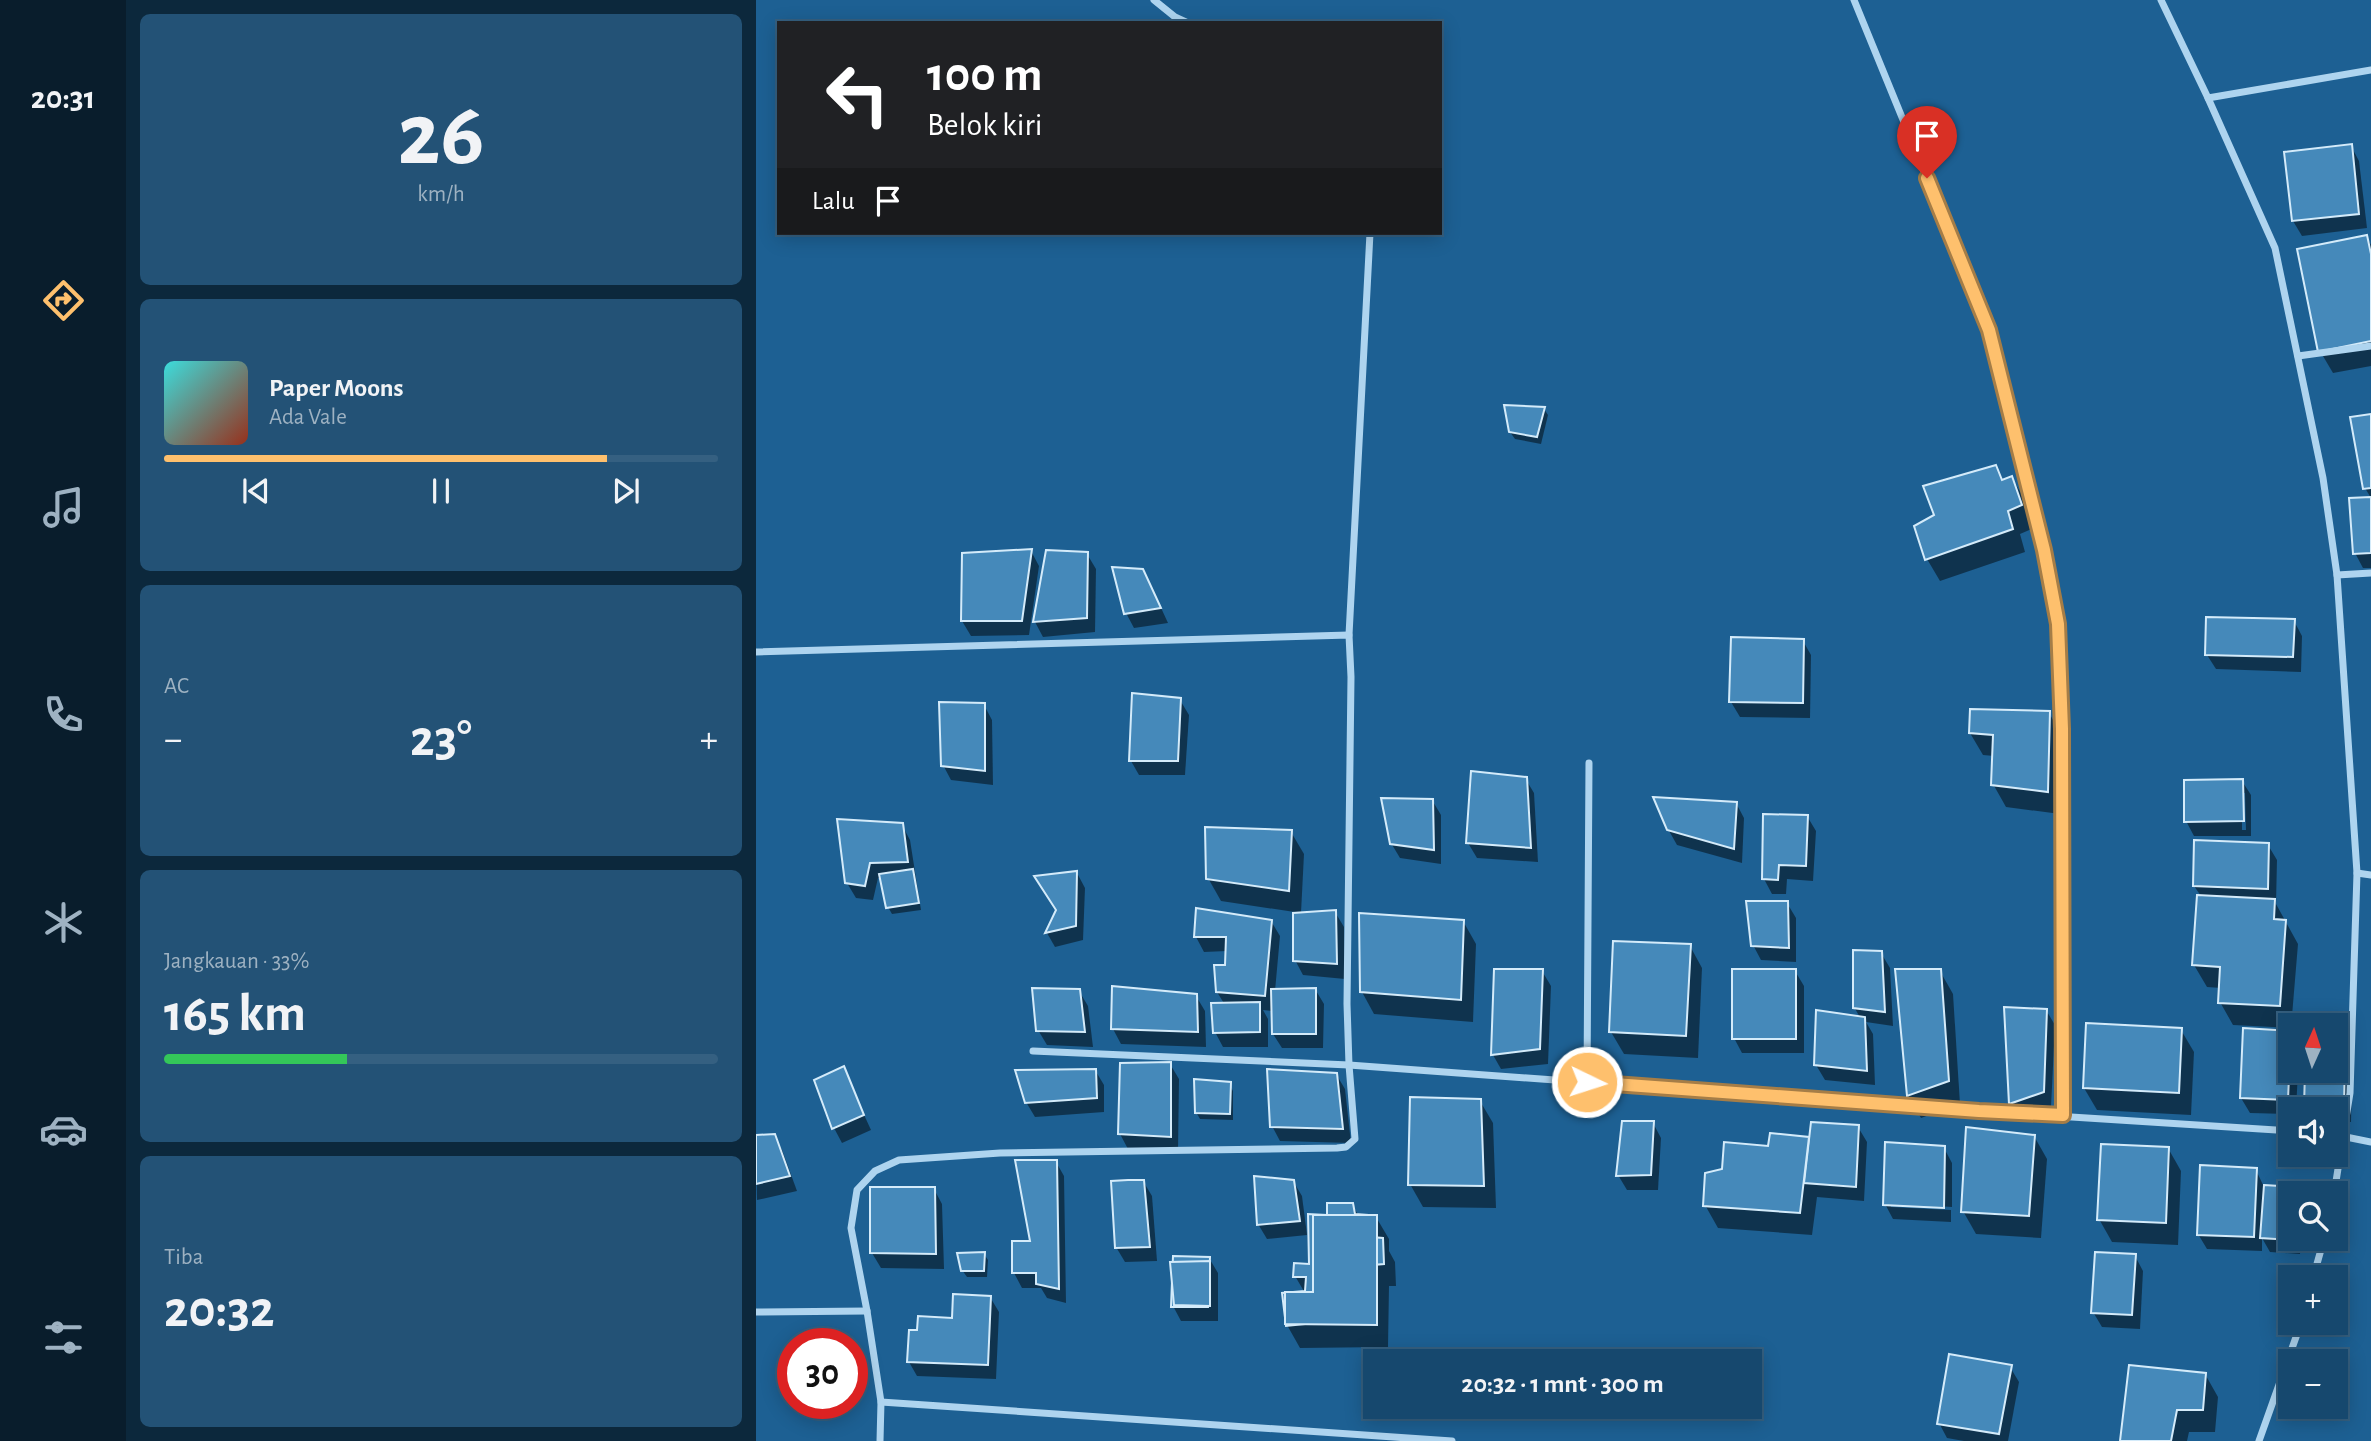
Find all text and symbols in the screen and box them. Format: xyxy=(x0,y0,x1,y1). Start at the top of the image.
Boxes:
icon: left xyxy=(812,49,903,140)
text: 100 m xyxy=(927,51,1043,100)
text: 20:31 xyxy=(31,82,95,114)
text: 26 xyxy=(398,90,484,181)
pin xyxy=(1897,106,1957,178)
text: Belok kiri xyxy=(927,109,1043,141)
icon: arrive xyxy=(1908,117,1946,155)
icon: arrive xyxy=(869,182,907,220)
text: km/h xyxy=(417,183,465,206)
text: Lalu xyxy=(812,188,855,214)
icon: directions xyxy=(39,276,88,325)
text: Paper Moons xyxy=(269,375,404,401)
text: Ada Vale xyxy=(269,406,347,429)
icon: previous xyxy=(237,472,275,510)
icon: pause xyxy=(422,472,460,510)
icon: next xyxy=(607,472,645,510)
icon: music xyxy=(39,483,88,532)
text: AC xyxy=(164,675,189,698)
icon: phone xyxy=(39,690,88,739)
text: 23° xyxy=(410,713,472,765)
text: − xyxy=(164,721,182,759)
text: + xyxy=(700,721,718,759)
icon: climate xyxy=(39,898,88,947)
text: Jangkauan · 33% xyxy=(164,950,310,973)
text: 165 km xyxy=(164,988,306,1040)
north arrow xyxy=(2278,1013,2348,1083)
map controls xyxy=(2278,1013,2348,1419)
position arrow xyxy=(1550,1045,1624,1119)
button: sound xyxy=(2278,1097,2348,1167)
icon: car xyxy=(39,1105,88,1154)
button: search xyxy=(2278,1181,2348,1251)
text: Tiba xyxy=(164,1246,203,1269)
button: + xyxy=(2278,1265,2348,1335)
text: 20:32 xyxy=(164,1284,274,1336)
icon: filters xyxy=(39,1313,88,1362)
speed limit sign: 30 xyxy=(777,1328,868,1419)
button: − xyxy=(2278,1349,2348,1419)
text: 20:32 · 1 mnt · 300 m xyxy=(1461,1371,1664,1397)

